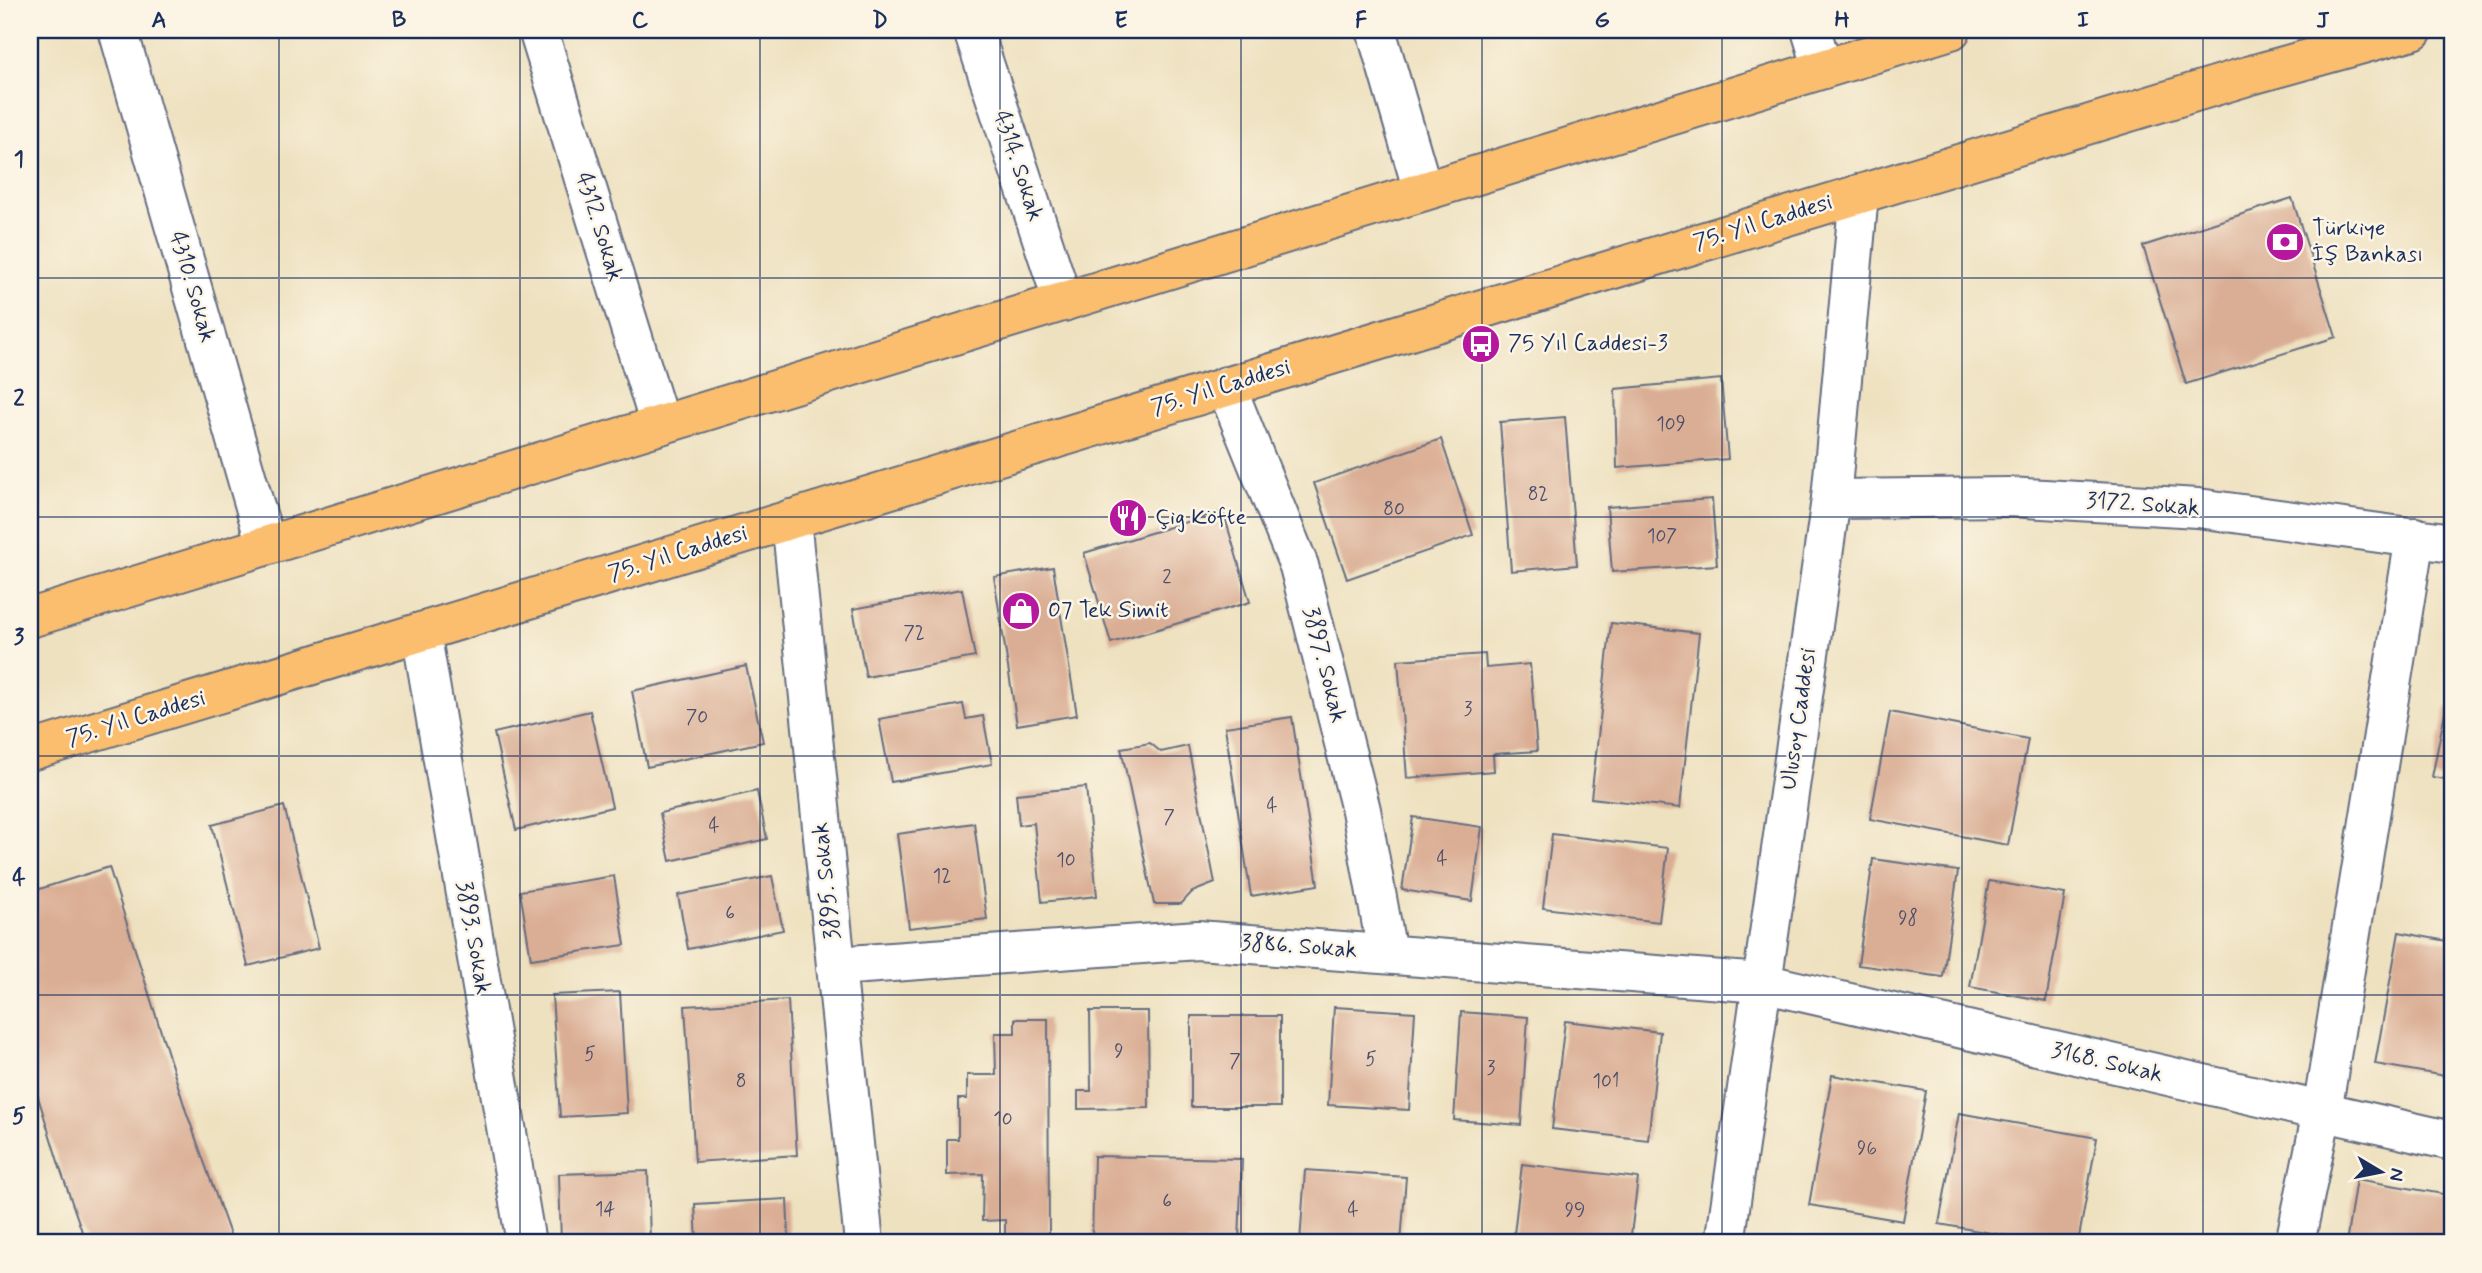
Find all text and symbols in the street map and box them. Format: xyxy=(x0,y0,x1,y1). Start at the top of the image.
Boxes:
text: A xyxy=(151,6,167,36)
text: B xyxy=(392,6,407,36)
text: C xyxy=(632,6,649,36)
text: D xyxy=(872,6,888,36)
text: E xyxy=(1114,6,1128,36)
text: F xyxy=(1355,6,1367,36)
text: G xyxy=(1594,6,1610,36)
text: H xyxy=(1834,6,1850,36)
text: I xyxy=(2077,6,2089,36)
text: J xyxy=(2316,6,2330,36)
street label: 4314. Sokak xyxy=(986,107,1050,225)
text: 1 xyxy=(14,145,24,175)
street label: 4312. Sokak xyxy=(568,169,630,285)
street label: 75. Yıl Caddesi xyxy=(1690,188,1836,258)
place label: Türkiye İş Bankası xyxy=(2312,214,2423,270)
bank icon: Türkiye İş Bankası xyxy=(2264,221,2306,263)
street label: 4310. Sokak xyxy=(162,228,222,346)
bus stop icon: 75 Yıl Caddesi-3 xyxy=(1460,323,1502,365)
place label: 75 Yıl Caddesi-3 xyxy=(1508,329,1668,359)
street label: 75. Yıl Caddesi xyxy=(1148,353,1294,423)
text: 2 xyxy=(13,384,25,414)
house number: 109 xyxy=(1656,412,1686,437)
house number: 82 xyxy=(1528,482,1548,507)
street label: 3172. Sokak xyxy=(2085,486,2201,524)
restaurant icon: Çig Köfte xyxy=(1107,497,1149,539)
house number: 80 xyxy=(1383,497,1405,522)
place label: Çig Köfte xyxy=(1155,503,1247,533)
street label: 75. Yıl Caddesi xyxy=(605,519,751,589)
house number: 107 xyxy=(1647,524,1677,549)
house number: 2 xyxy=(1162,565,1172,590)
shop icon: 07 Tek Simit xyxy=(1000,590,1042,632)
place label: 07 Tek Simit xyxy=(1048,596,1169,626)
street label: 3897. Sokak xyxy=(1295,604,1353,726)
house number: 72 xyxy=(903,621,925,646)
text: 3 xyxy=(14,623,25,653)
street label: Ulusoy Caddesi xyxy=(1774,646,1824,792)
street label: 75. Yıl Caddesi xyxy=(63,684,209,754)
house number: 3 xyxy=(1464,697,1473,722)
house number: 70 xyxy=(686,705,708,730)
house number: 4 xyxy=(1266,794,1278,819)
house number: 7 xyxy=(1163,805,1175,830)
house number: 4 xyxy=(708,814,720,839)
street label: 3895. Sokak xyxy=(806,821,848,941)
house number: 4 xyxy=(1436,847,1448,872)
house number: 10 xyxy=(1056,848,1076,873)
text: 4 xyxy=(12,863,26,893)
house number: 12 xyxy=(933,864,951,889)
street label: 3893. Sokak xyxy=(448,879,498,997)
house number: 6 xyxy=(725,901,735,926)
house number: 98 xyxy=(1898,906,1918,931)
street label: 3886. Sokak xyxy=(1240,928,1358,966)
street label: 3168. Sokak xyxy=(2048,1036,2166,1090)
house number: 9 xyxy=(1114,1039,1124,1064)
house number: 5 xyxy=(584,1042,596,1067)
house number: 5 xyxy=(1365,1047,1377,1072)
house number: 7 xyxy=(1229,1049,1241,1074)
house number: 3 xyxy=(1487,1056,1496,1081)
house number: 8 xyxy=(736,1069,746,1094)
house number: 101 xyxy=(1593,1069,1619,1094)
text: 5 xyxy=(12,1102,26,1132)
house number: 10 xyxy=(993,1107,1013,1132)
house number: 96 xyxy=(1857,1136,1877,1161)
north arrow xyxy=(2346,1136,2416,1206)
text: N xyxy=(2383,1166,2410,1183)
house number: 6 xyxy=(1162,1189,1172,1214)
house number: 14 xyxy=(595,1197,615,1222)
house number: 4 xyxy=(1347,1198,1359,1223)
house number: 99 xyxy=(1565,1198,1585,1223)

